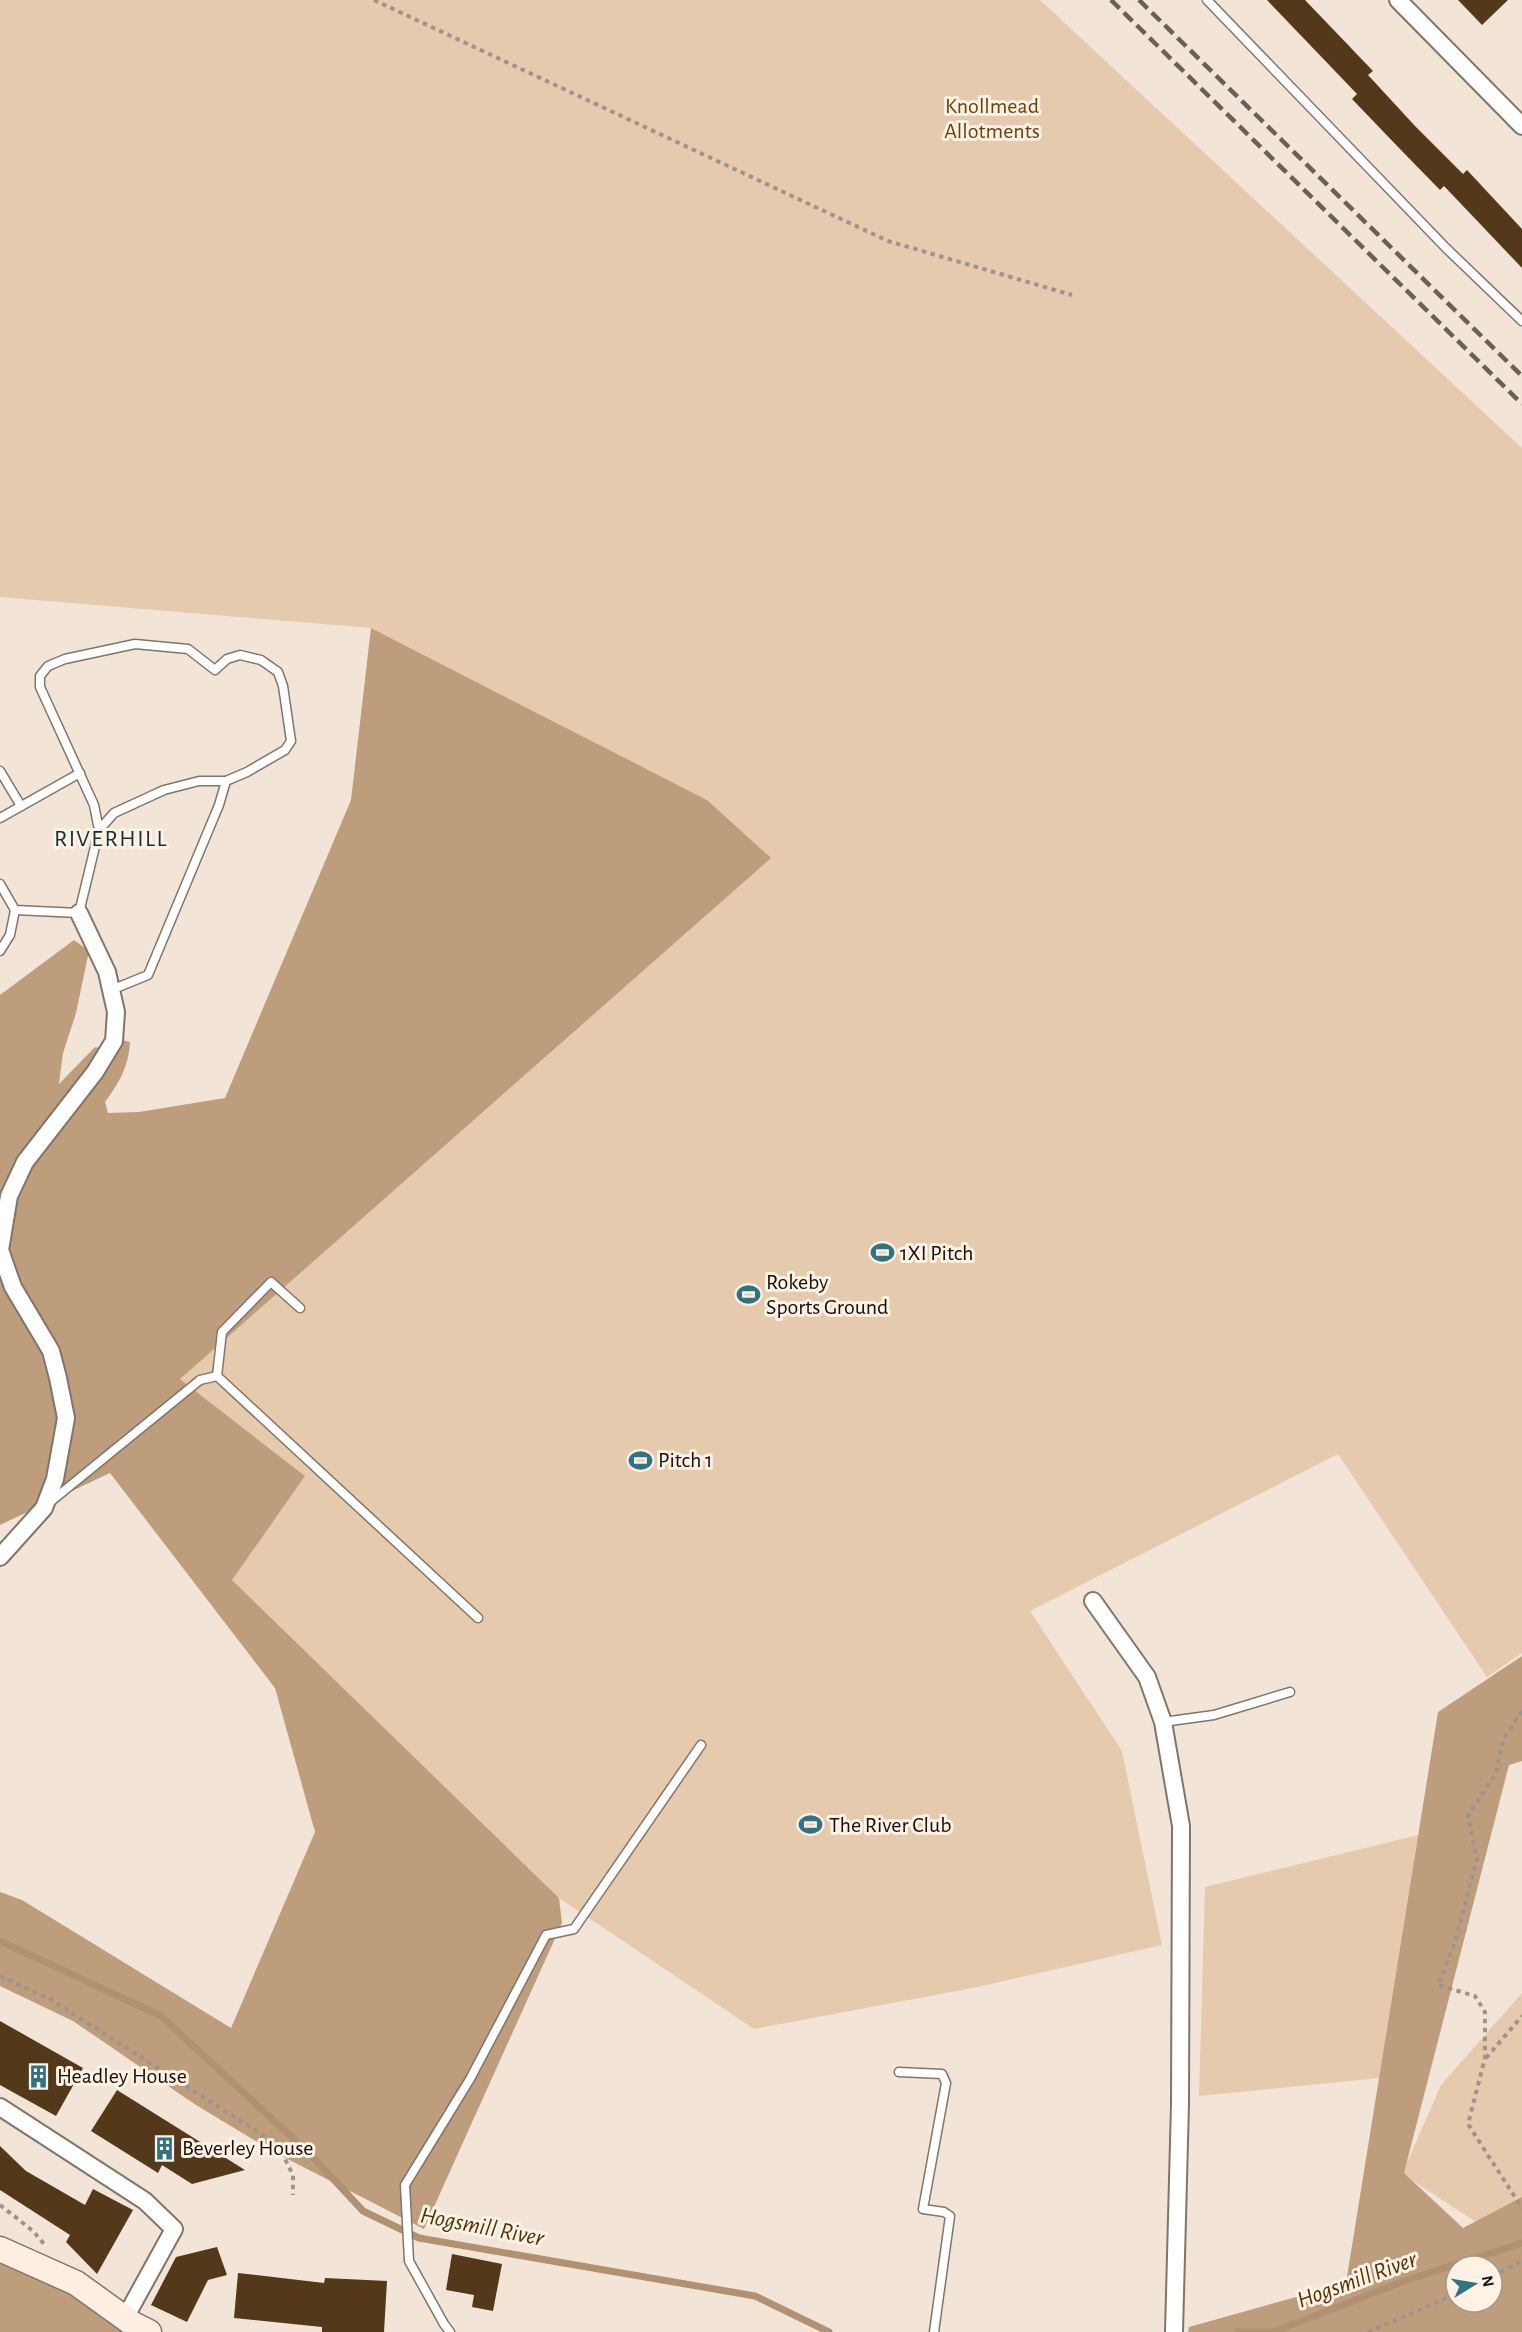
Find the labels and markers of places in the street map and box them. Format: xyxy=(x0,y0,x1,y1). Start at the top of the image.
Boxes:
sports icon: 1XI Pitch xyxy=(869,1240,895,1266)
place label: 1XI Pitch xyxy=(900,1242,974,1264)
place label: Rokeby Sports Ground xyxy=(766,1271,888,1318)
sports icon: Rokeby Sports Ground xyxy=(735,1282,761,1308)
sports icon: Pitch 1 xyxy=(627,1447,653,1473)
place label: Pitch 1 xyxy=(658,1449,713,1471)
sports icon: The River Club xyxy=(798,1812,824,1838)
place label: The River Club xyxy=(829,1814,952,1836)
building icon: Headley House xyxy=(26,2063,52,2089)
place label: Headley House xyxy=(57,2065,187,2087)
building icon: Beverley House xyxy=(151,2135,177,2161)
place label: Beverley House xyxy=(182,2137,314,2159)

